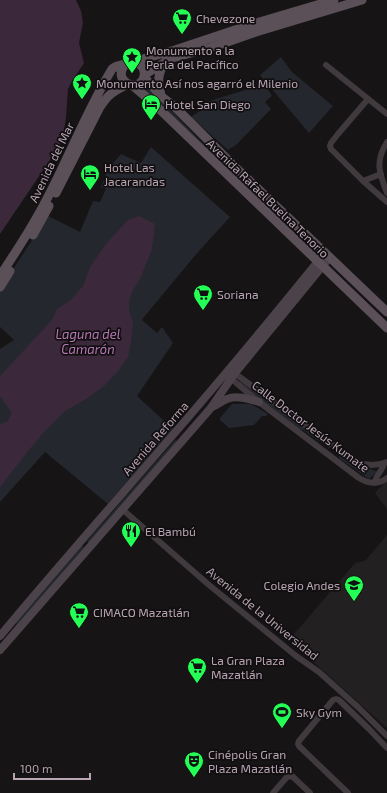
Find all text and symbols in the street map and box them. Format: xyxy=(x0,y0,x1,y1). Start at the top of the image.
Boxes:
supermarket icon: Chevezone xyxy=(171,7,193,35)
place label: Chevezone xyxy=(196,11,255,25)
place label: Monumento a la Perla del Pacífico xyxy=(146,43,239,71)
place icon: Monumento a la Perla del Pacífico xyxy=(121,46,143,74)
place icon: Monumento Así nos agarró el Milenio xyxy=(71,72,93,100)
place label: Monumento Así nos agarró el Milenio xyxy=(96,76,298,90)
hotel icon: Hotel San Diego xyxy=(140,93,162,121)
place label: Hotel San Diego xyxy=(165,97,251,111)
street label: Avenida del Mar xyxy=(26,120,76,204)
street label: Avenida Rafael Buelna Tenorio xyxy=(204,136,332,260)
place label: Hotel Las Jacarandas xyxy=(104,160,165,188)
hotel icon: Hotel Las Jacarandas xyxy=(79,163,101,191)
supermarket icon: Soriana xyxy=(192,283,214,311)
place label: Soriana xyxy=(217,287,258,301)
water label: Laguna del Camarón xyxy=(56,326,121,357)
street label: Calle Doctor Jesús Kumate xyxy=(250,377,372,475)
street label: Avenida Reforma xyxy=(119,398,191,478)
restaurant icon: El Bambú xyxy=(120,520,142,548)
place label: El Bambú xyxy=(145,524,196,538)
street label: Avenida de la Universidad xyxy=(204,564,322,662)
school or university icon: Colegio Andes xyxy=(343,574,365,602)
place label: Colegio Andes xyxy=(264,578,340,592)
supermarket icon: CIMACO Mazatlán xyxy=(68,601,90,629)
place label: CIMACO Mazatlán xyxy=(93,605,190,619)
place label: La Gran Plaza Mazatlán xyxy=(211,653,285,681)
supermarket icon: La Gran Plaza Mazatlán xyxy=(186,656,208,684)
sports icon: Sky Gym xyxy=(271,701,293,729)
place label: Sky Gym xyxy=(296,705,342,719)
place label: Cinépolis Gran Plaza Mazatlán xyxy=(208,747,292,775)
theatre icon: Cinépolis Gran Plaza Mazatlán xyxy=(183,750,205,778)
scale bar xyxy=(14,755,90,781)
text: 100 m xyxy=(20,761,52,775)

